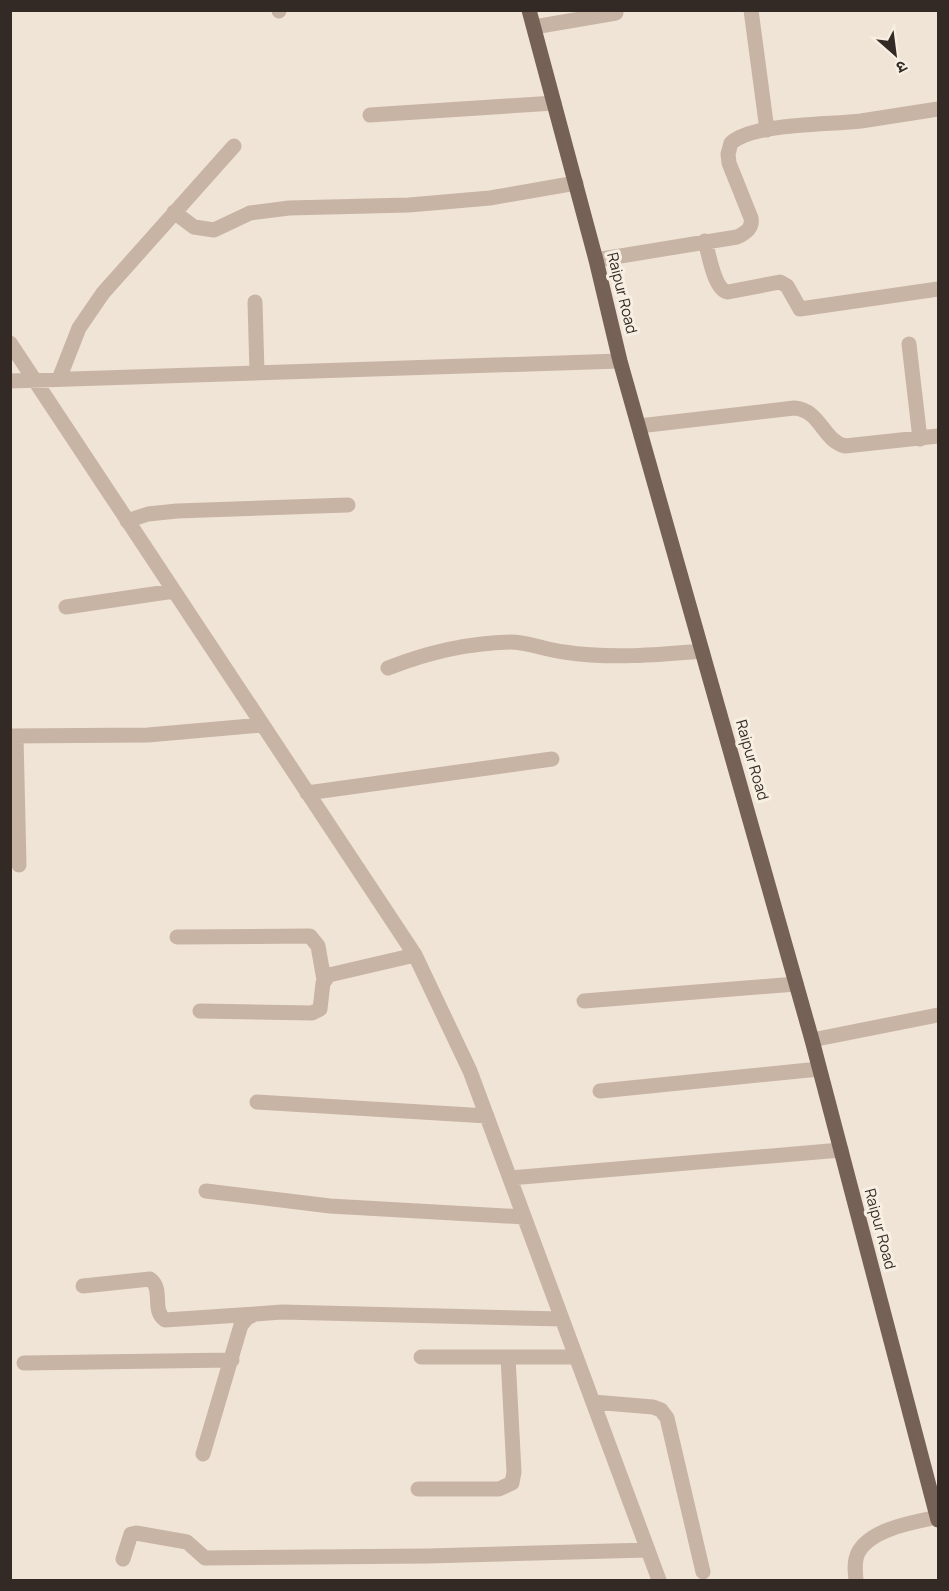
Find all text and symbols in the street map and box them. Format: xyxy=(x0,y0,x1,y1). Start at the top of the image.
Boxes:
north arrow xyxy=(865,24,925,84)
text: उ xyxy=(892,55,911,79)
street label: Raipur Road xyxy=(602,250,643,336)
street label: Raipur Road xyxy=(731,717,774,803)
street label: Raipur Road xyxy=(860,1186,901,1272)

